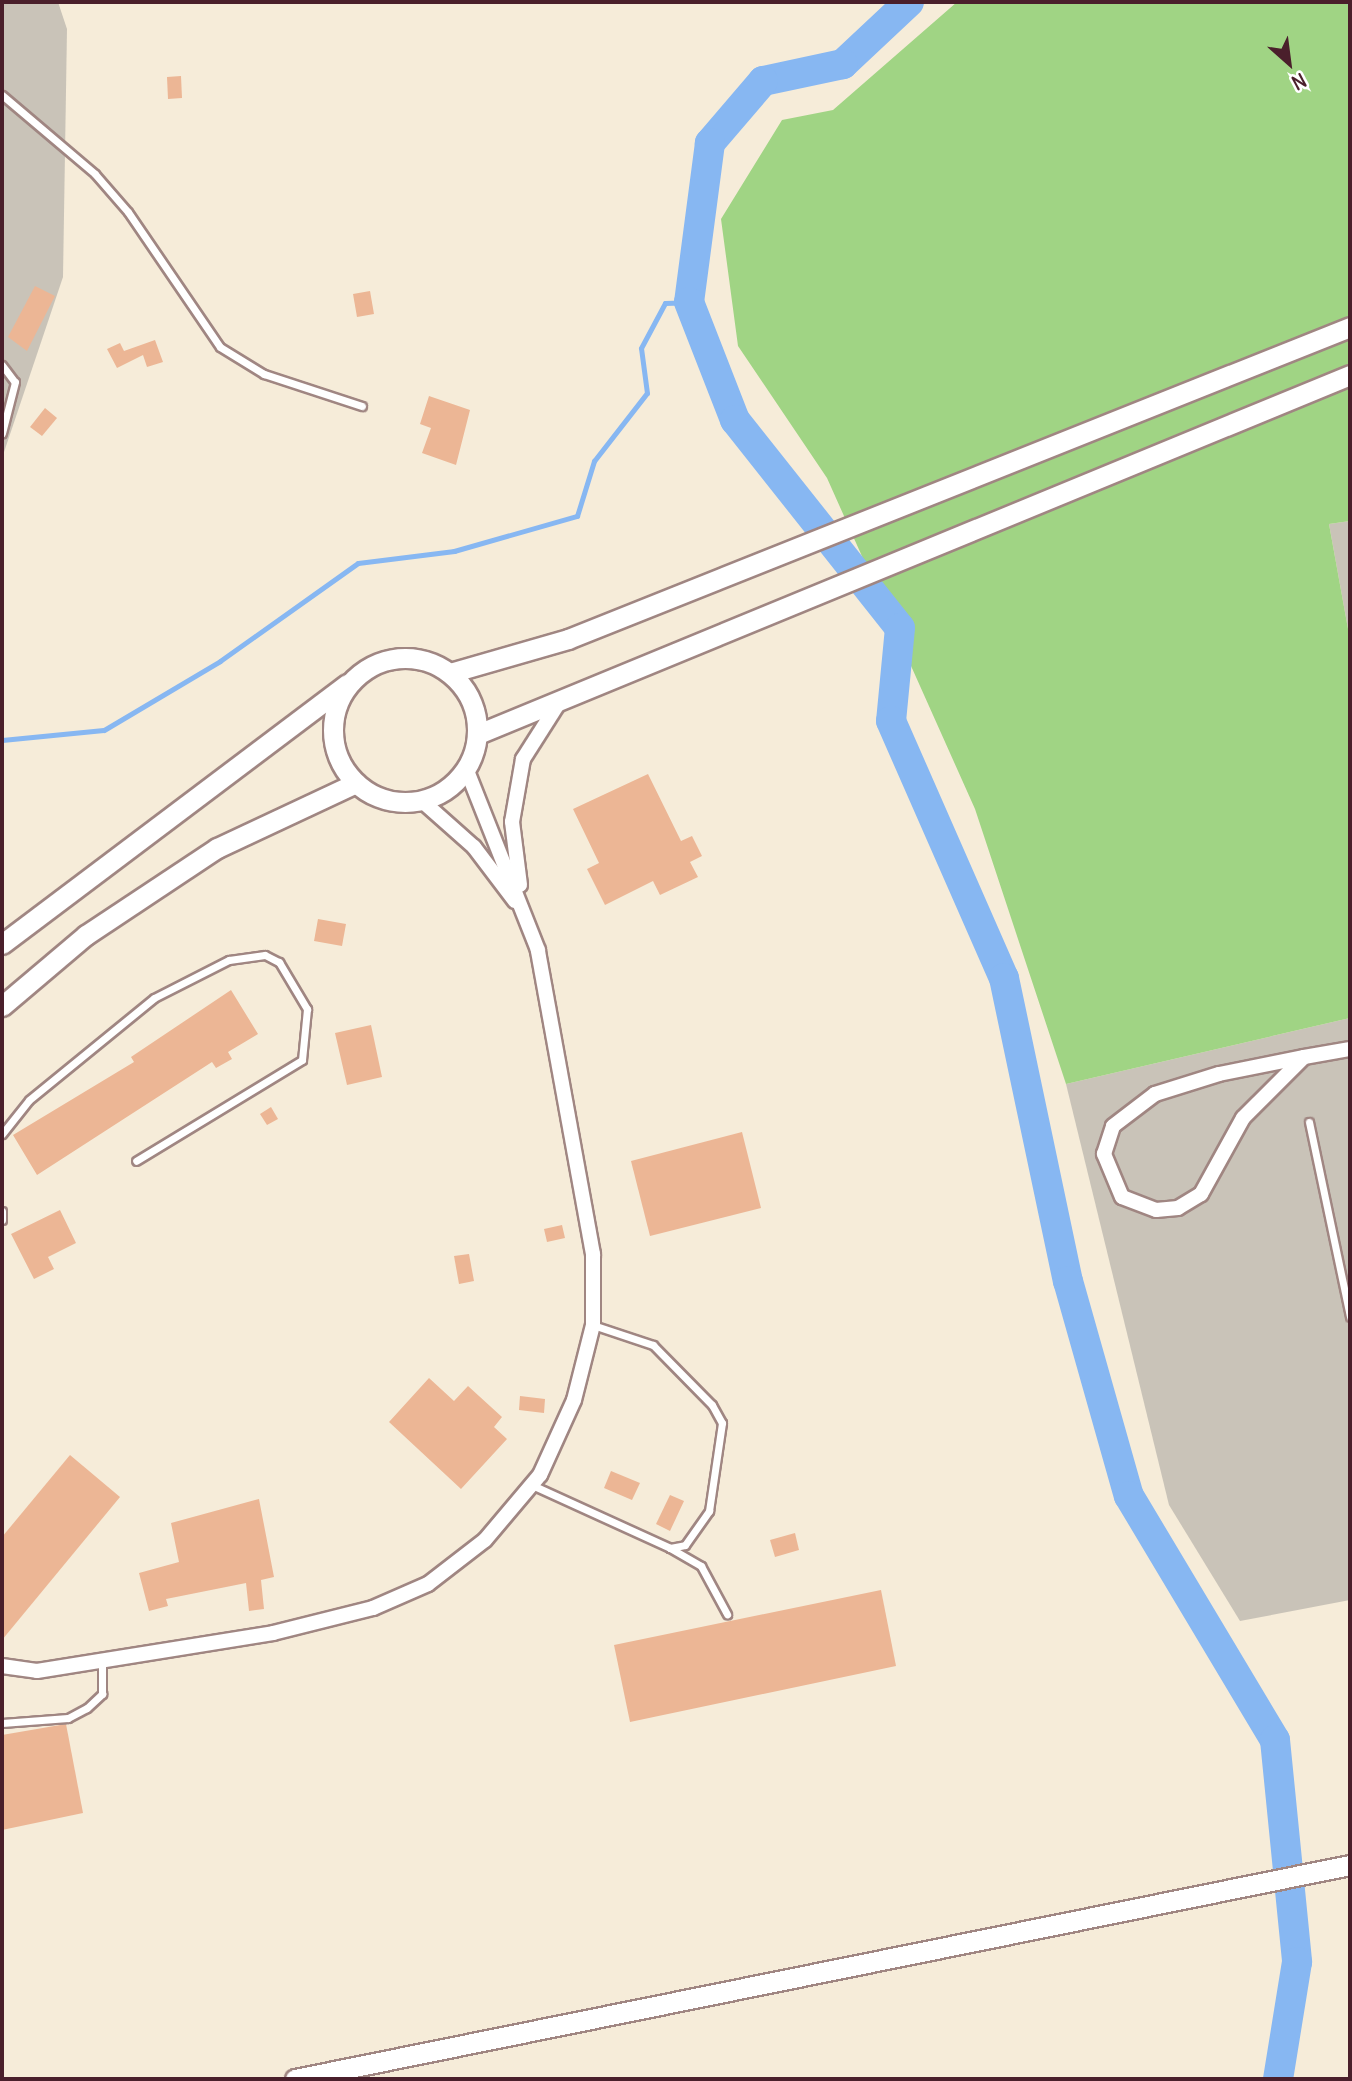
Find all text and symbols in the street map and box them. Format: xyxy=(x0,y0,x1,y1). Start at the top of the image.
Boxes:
north arrow xyxy=(1254,28,1324,98)
text: N xyxy=(1287,68,1310,95)

